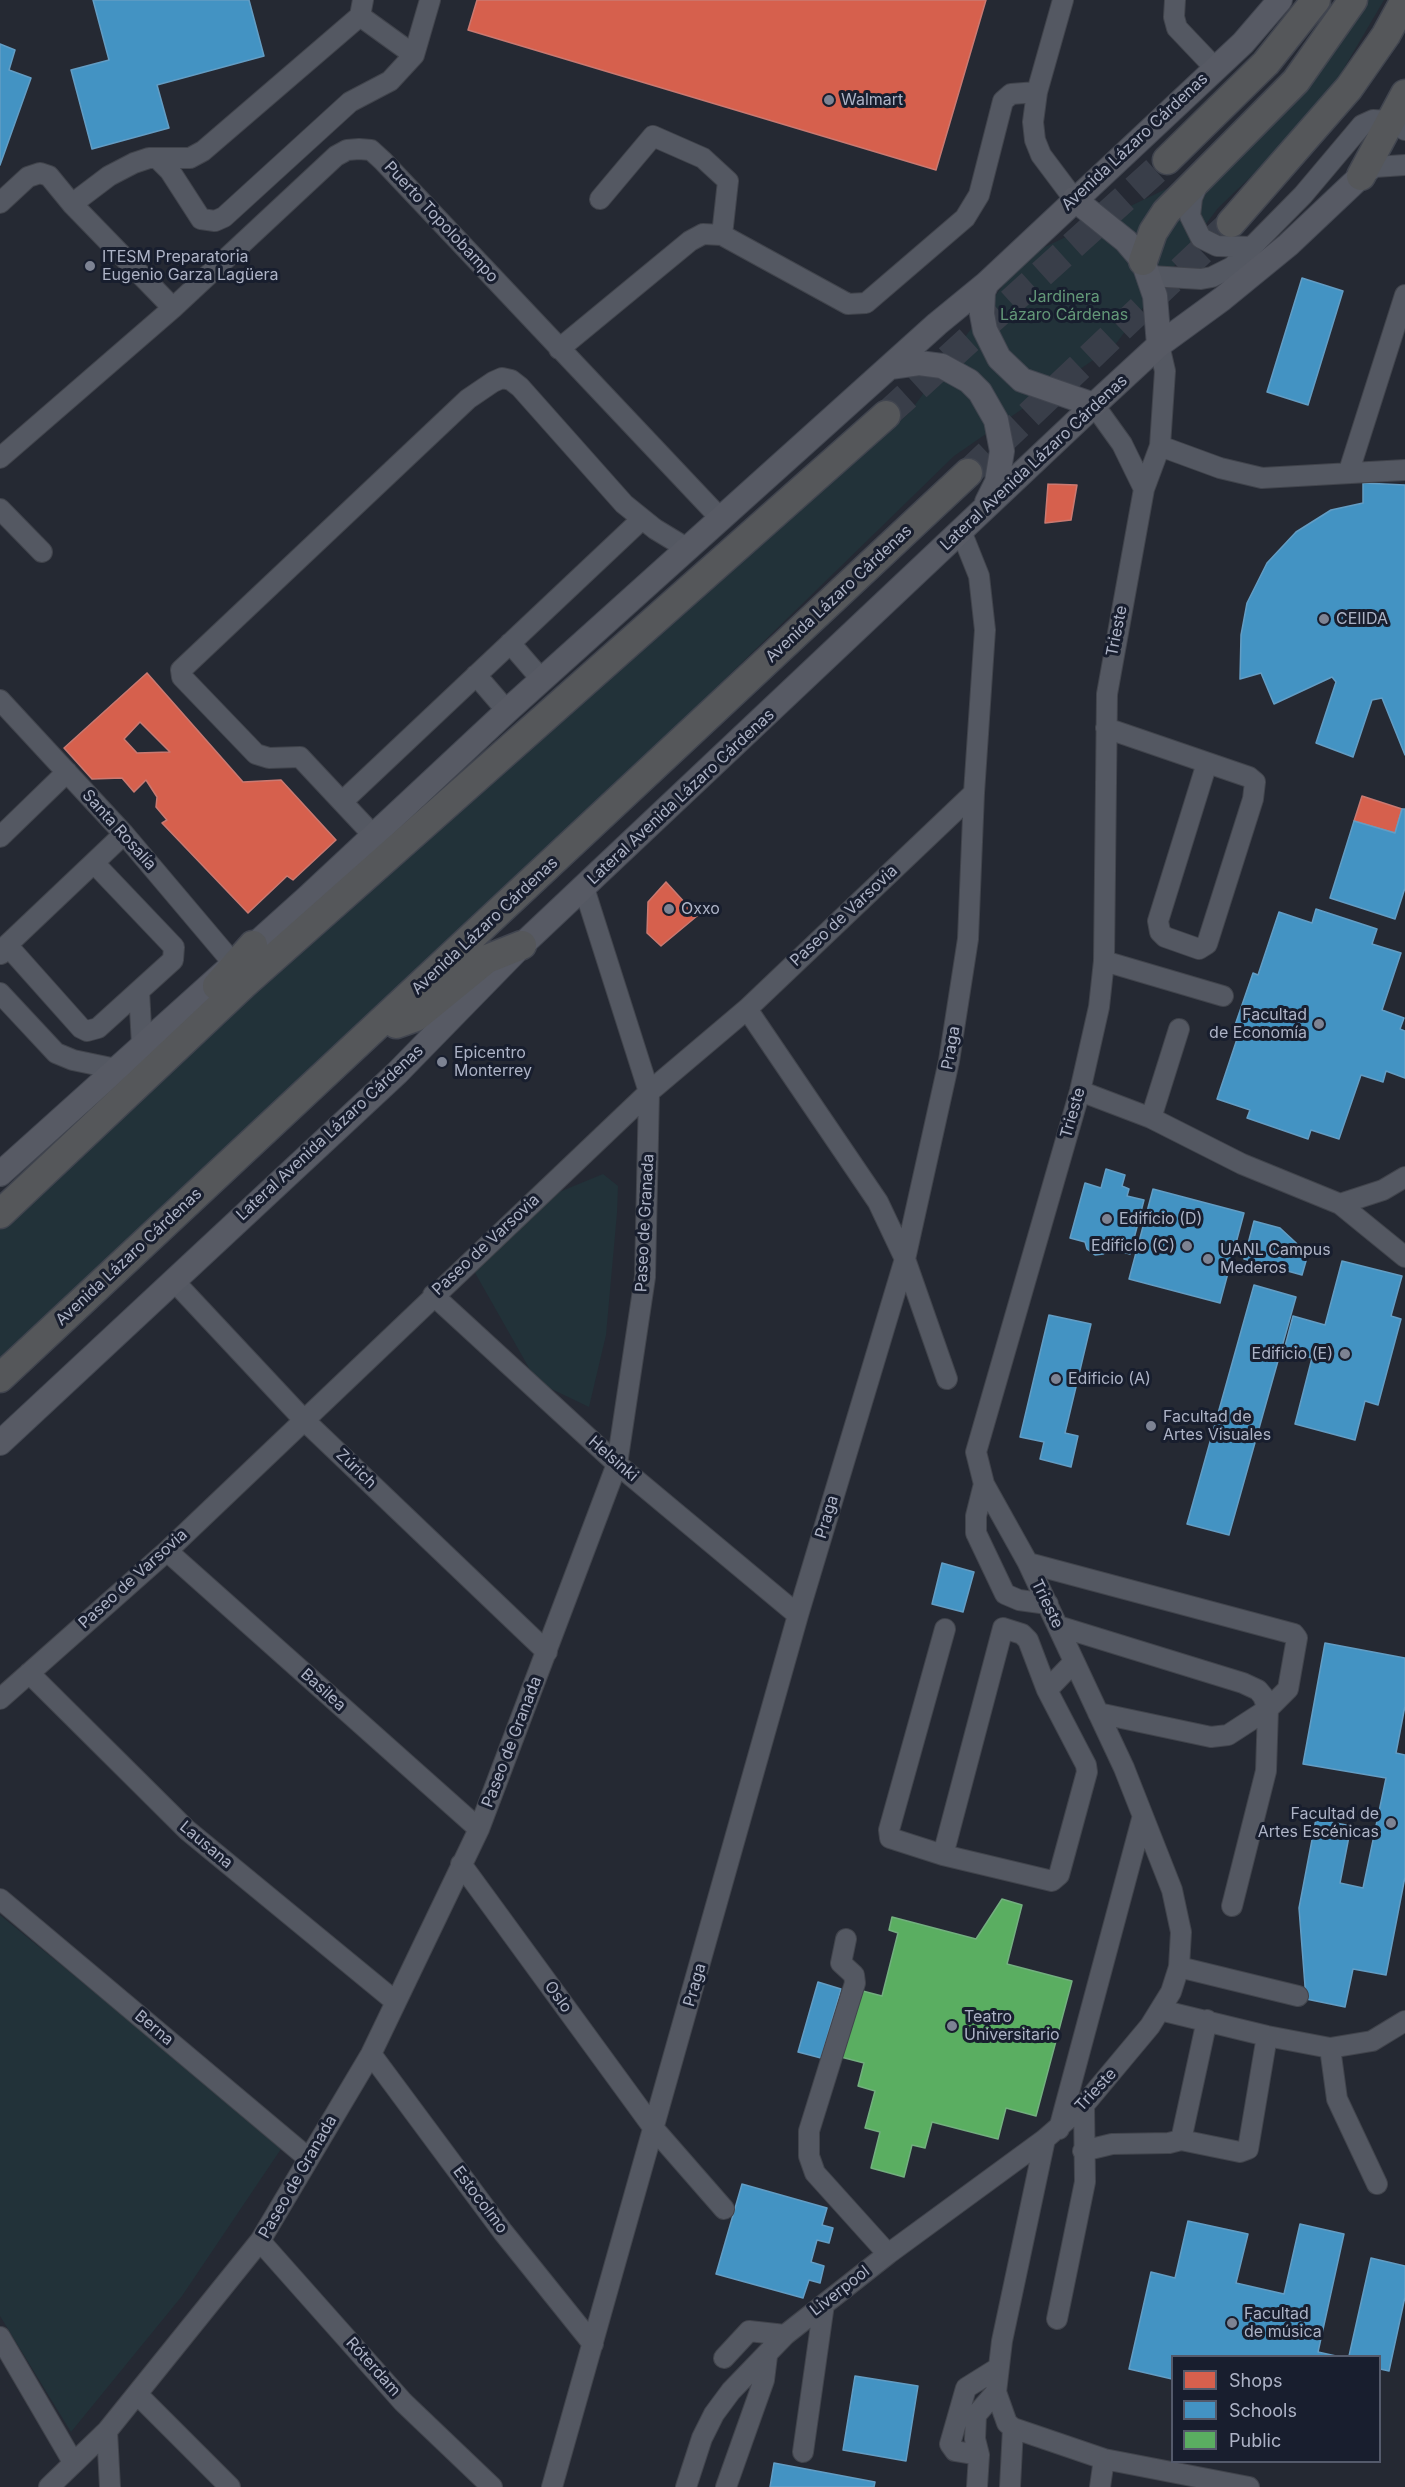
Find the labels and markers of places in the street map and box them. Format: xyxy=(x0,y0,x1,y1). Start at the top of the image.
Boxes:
place label: Walmart xyxy=(841,90,903,110)
marker: Walmart xyxy=(822,93,836,107)
place label: ITESM Preparatoria Eugenio Garza Lagüera xyxy=(102,247,279,285)
marker: ITESM Preparatoria Eugenio Garza Lagüera xyxy=(83,259,97,273)
place label: CEIIDA xyxy=(1336,609,1388,629)
marker: CEIIDA xyxy=(1317,612,1331,626)
place label: Oxxo xyxy=(681,899,720,919)
marker: Oxxo xyxy=(662,902,676,916)
place label: Facultad de Economía xyxy=(1209,1005,1307,1043)
marker: Facultad de Economía xyxy=(1312,1017,1326,1031)
place label: Epicentro Monterrey xyxy=(454,1043,532,1081)
marker: Epicentro Monterrey xyxy=(435,1055,449,1069)
place label: Edificio (D) xyxy=(1119,1209,1202,1229)
marker: Edificio (D) xyxy=(1100,1212,1114,1226)
place label: EdificIo (C) xyxy=(1091,1236,1175,1256)
marker: EdificIo (C) xyxy=(1180,1239,1194,1253)
place label: UANL Campus Mederos xyxy=(1220,1240,1331,1278)
marker: UANL Campus Mederos xyxy=(1201,1252,1215,1266)
place label: Edificio (E) xyxy=(1252,1344,1333,1364)
marker: Edificio (E) xyxy=(1338,1347,1352,1361)
place label: Edificio (A) xyxy=(1068,1369,1151,1389)
marker: Edificio (A) xyxy=(1049,1372,1063,1386)
place label: Facultad de Artes Visuales xyxy=(1163,1407,1271,1445)
marker: Facultad de Artes Visuales xyxy=(1144,1419,1158,1433)
place label: Facultad de Artes Escénicas xyxy=(1258,1804,1379,1842)
marker: Facultad de Artes Escénicas xyxy=(1384,1816,1398,1830)
place label: Teatro Universitario xyxy=(964,2007,1060,2045)
marker: Teatro Universitario xyxy=(945,2019,959,2033)
place label: Facultad de música xyxy=(1244,2304,1322,2342)
marker: Facultad de música xyxy=(1225,2316,1239,2330)

